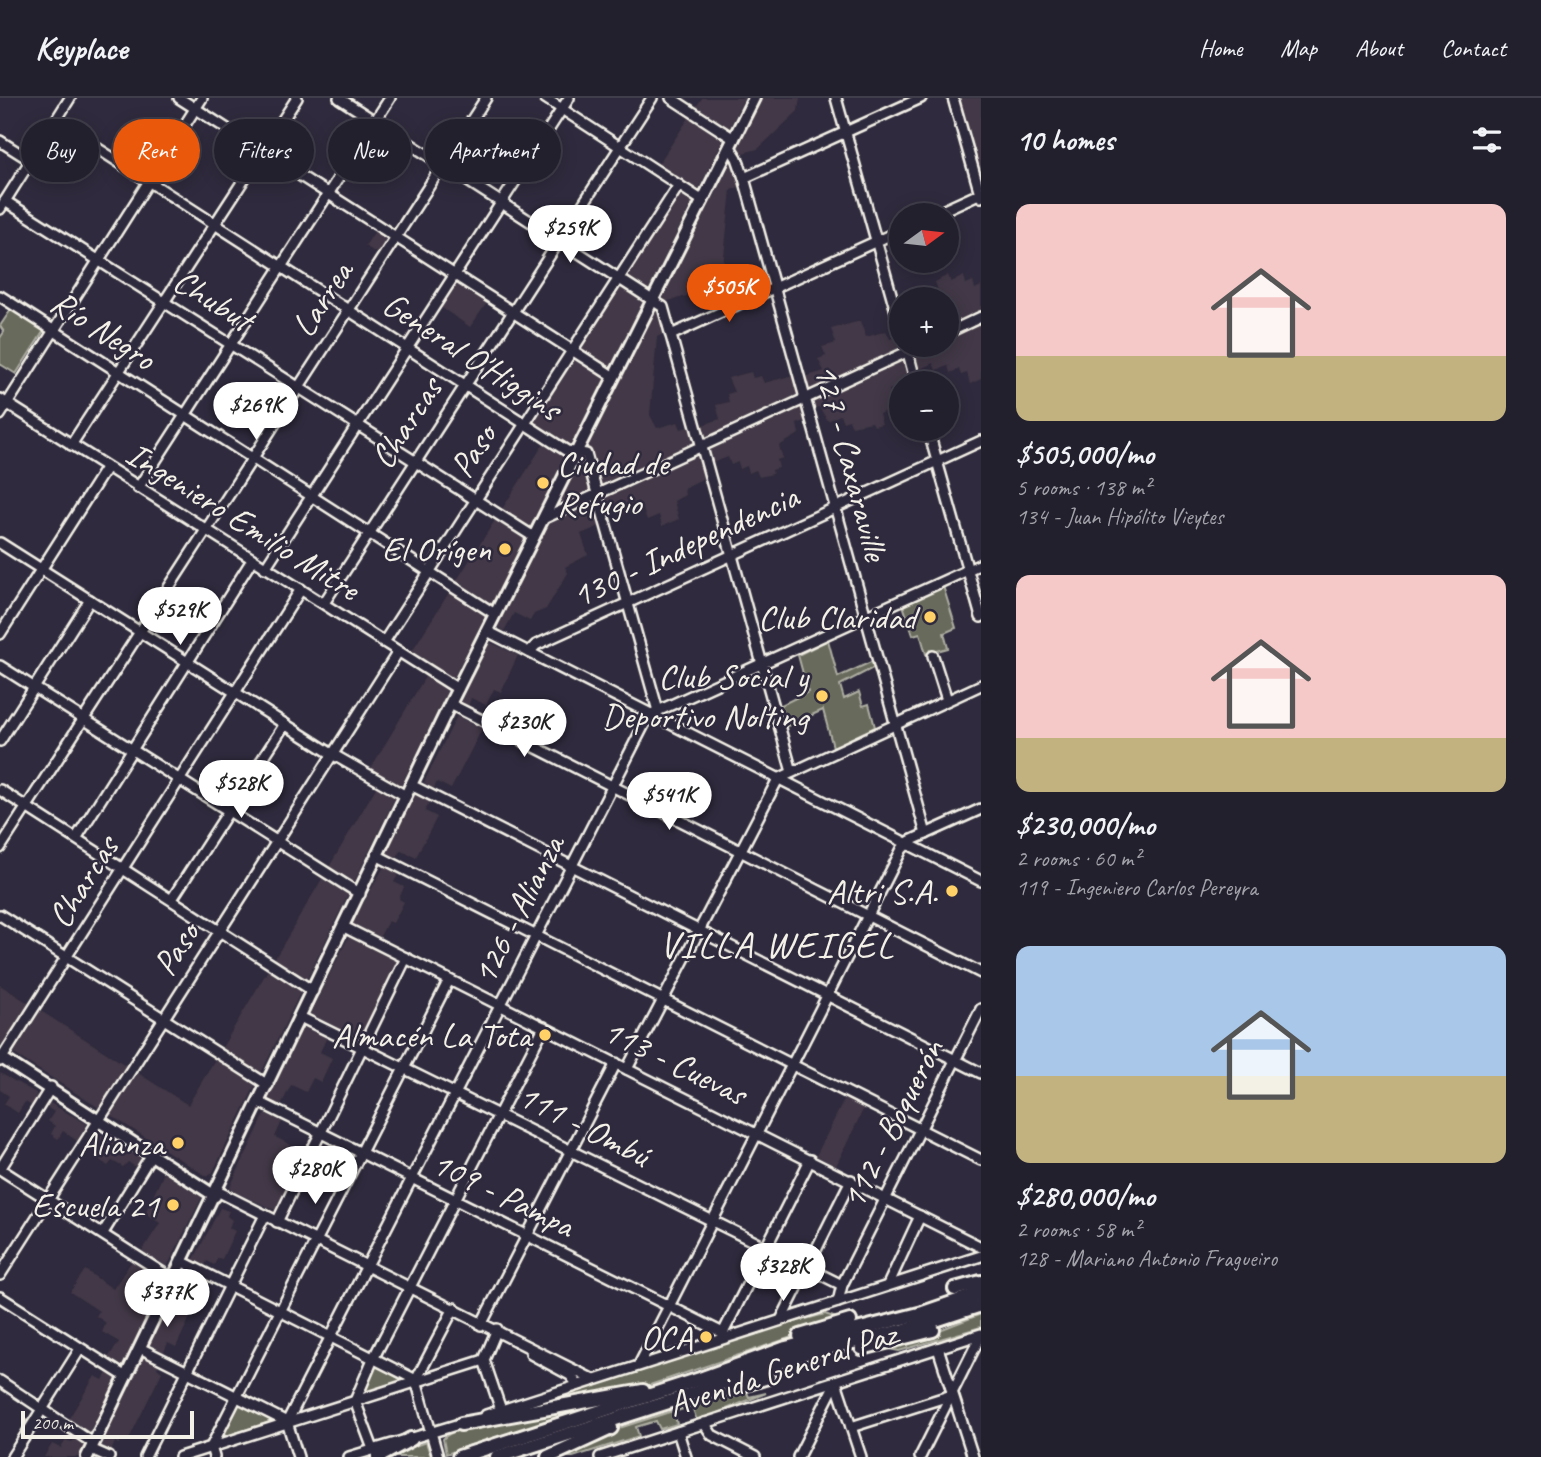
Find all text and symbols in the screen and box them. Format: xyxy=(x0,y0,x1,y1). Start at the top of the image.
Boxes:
text: Keyplace xyxy=(35,27,128,69)
text: Home xyxy=(1199,33,1242,63)
text: Map xyxy=(1280,33,1317,63)
text: About xyxy=(1355,33,1403,63)
text: Contact xyxy=(1441,33,1506,63)
chip: Buy xyxy=(21,119,99,182)
chip: Rent xyxy=(113,119,200,182)
chip: Filters xyxy=(214,119,314,182)
chip: New xyxy=(328,119,411,182)
chip: Apartment xyxy=(425,119,561,182)
text: 10 homes xyxy=(1016,121,1114,159)
icon: filters xyxy=(1468,121,1506,159)
north arrow xyxy=(889,203,959,273)
map controls xyxy=(889,203,959,441)
pin: $259K xyxy=(521,206,619,265)
text: $259K xyxy=(544,213,596,242)
icon: home xyxy=(1198,250,1324,376)
street label: Larrea xyxy=(281,251,364,345)
street label: Chubut xyxy=(165,258,265,344)
pin: $505K xyxy=(680,264,778,324)
text: $505K xyxy=(703,272,755,301)
street label: Río Negro xyxy=(42,280,165,381)
street label: General O'Higgins xyxy=(374,282,572,432)
button: + xyxy=(889,287,959,357)
street label: 127 - Caxaraville xyxy=(803,359,900,568)
street label: Charcas xyxy=(360,366,454,477)
button: − xyxy=(889,371,959,441)
pin: $269K xyxy=(207,382,305,442)
text: $269K xyxy=(229,390,283,419)
street label: Paso xyxy=(439,413,509,486)
street label: Ingeniero Emilio Mitre xyxy=(118,431,371,612)
text: $505,000/mo xyxy=(1016,435,1154,473)
place label: Ciudad de Refugio xyxy=(557,441,671,526)
street label: 130 - Independencia xyxy=(565,473,807,618)
text: 5 rooms · 138 m² xyxy=(1016,473,1151,502)
marker: Ciudad de Refugio xyxy=(535,475,551,491)
text: 134 - Juan Hipólito Vieytes xyxy=(1016,502,1223,531)
place label: El Orígen xyxy=(382,527,491,572)
marker: El Orígen xyxy=(497,541,513,557)
pin: $529K xyxy=(131,588,229,647)
text: $529K xyxy=(154,595,206,624)
place label: Club Claridad xyxy=(758,595,921,640)
marker: Club Claridad xyxy=(922,609,938,625)
icon: home xyxy=(1198,621,1324,747)
place label: Club Social y Deportivo Nolting xyxy=(602,654,811,739)
marker: Club Social y Deportivo Nolting xyxy=(814,688,830,704)
pin: $230K xyxy=(475,700,573,759)
text: $230K xyxy=(497,707,551,736)
pin: $528K xyxy=(192,760,290,820)
text: $528K xyxy=(215,768,267,797)
pin: $541K xyxy=(620,772,718,832)
text: $541K xyxy=(643,780,695,809)
text: $230,000/mo xyxy=(1016,806,1155,844)
street label: Charcas xyxy=(38,825,130,936)
street label: 126 - Alianza xyxy=(461,826,576,992)
text: 2 rooms · 60 m² xyxy=(1016,844,1140,873)
place label: Altri S.A. xyxy=(827,869,938,914)
text: 119 - Ingeniero Carlos Pereyra xyxy=(1016,873,1258,902)
marker: Altri S.A. xyxy=(944,883,960,899)
street label: Paso xyxy=(142,911,212,984)
district label: VILLA WEIGEL xyxy=(659,921,895,968)
icon: home xyxy=(1198,992,1324,1118)
street label: 113 - Cuevas xyxy=(596,1008,757,1117)
place label: Almacén La Tota xyxy=(332,1013,534,1058)
marker: Almacén La Tota xyxy=(537,1027,553,1043)
street label: 112 - Boquerón xyxy=(830,1031,954,1216)
street label: 111 - Ombú xyxy=(511,1073,660,1179)
place label: Alianza xyxy=(79,1121,167,1166)
marker: Alianza xyxy=(170,1135,186,1151)
street label: 109 - Pampa xyxy=(425,1140,583,1249)
pin: $280K xyxy=(266,1146,364,1206)
text: $280K xyxy=(288,1154,342,1183)
text: $280,000/mo xyxy=(1016,1177,1155,1215)
place label: Escuela 21 xyxy=(32,1183,161,1228)
marker: Escuela 21 xyxy=(165,1197,181,1213)
text: 2 rooms · 58 m² xyxy=(1016,1215,1140,1244)
pin: $328K xyxy=(734,1244,832,1303)
text: 128 - Mariano Antonio Fragueiro xyxy=(1016,1244,1277,1273)
text: $328K xyxy=(756,1251,810,1280)
pin: $377K xyxy=(118,1270,216,1329)
text: $377K xyxy=(141,1277,193,1306)
street label: Avenida General Paz xyxy=(662,1310,906,1427)
place label: OCA xyxy=(641,1315,693,1360)
marker: OCA xyxy=(698,1329,714,1345)
scale bar xyxy=(21,1408,194,1440)
text: 200 m xyxy=(32,1411,73,1435)

